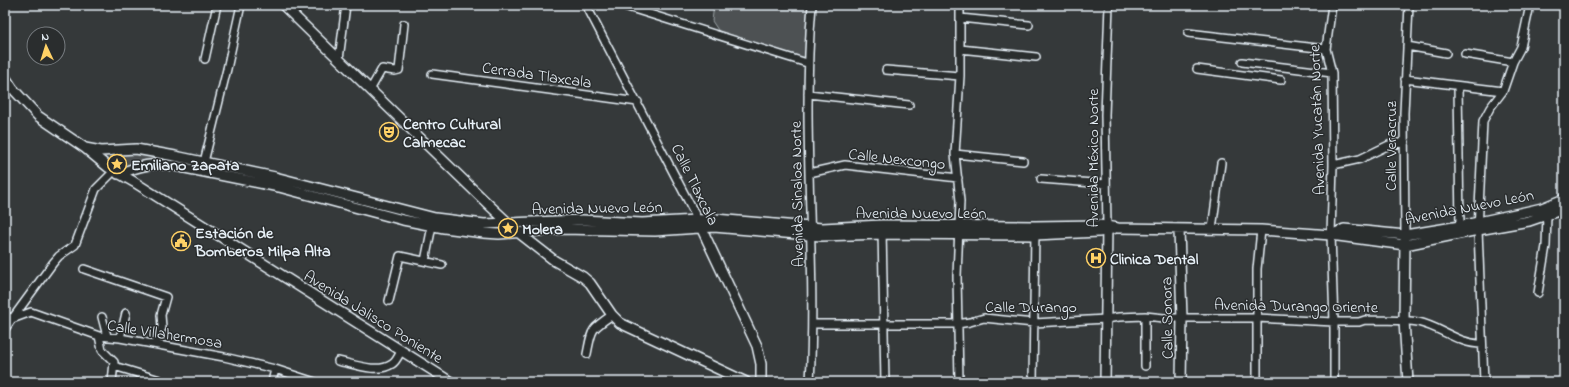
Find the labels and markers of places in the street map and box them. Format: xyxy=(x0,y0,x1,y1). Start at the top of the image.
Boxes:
place label: Centro Cultural Calmecac xyxy=(403,113,501,155)
theatre icon: Centro Cultural Calmecac xyxy=(378,121,400,143)
place icon: Emiliano Zapata xyxy=(106,153,128,175)
place label: Emiliano Zapata xyxy=(131,154,240,178)
place icon: Molera xyxy=(497,217,519,239)
place label: Molera xyxy=(522,218,563,242)
place label: Estación de Bomberos Milpa Alta xyxy=(194,222,331,264)
public building icon: Estación de Bomberos Milpa Alta xyxy=(170,230,192,252)
hospital icon: Clinica Dental xyxy=(1085,247,1107,269)
place label: Clinica Dental xyxy=(1110,248,1199,272)

